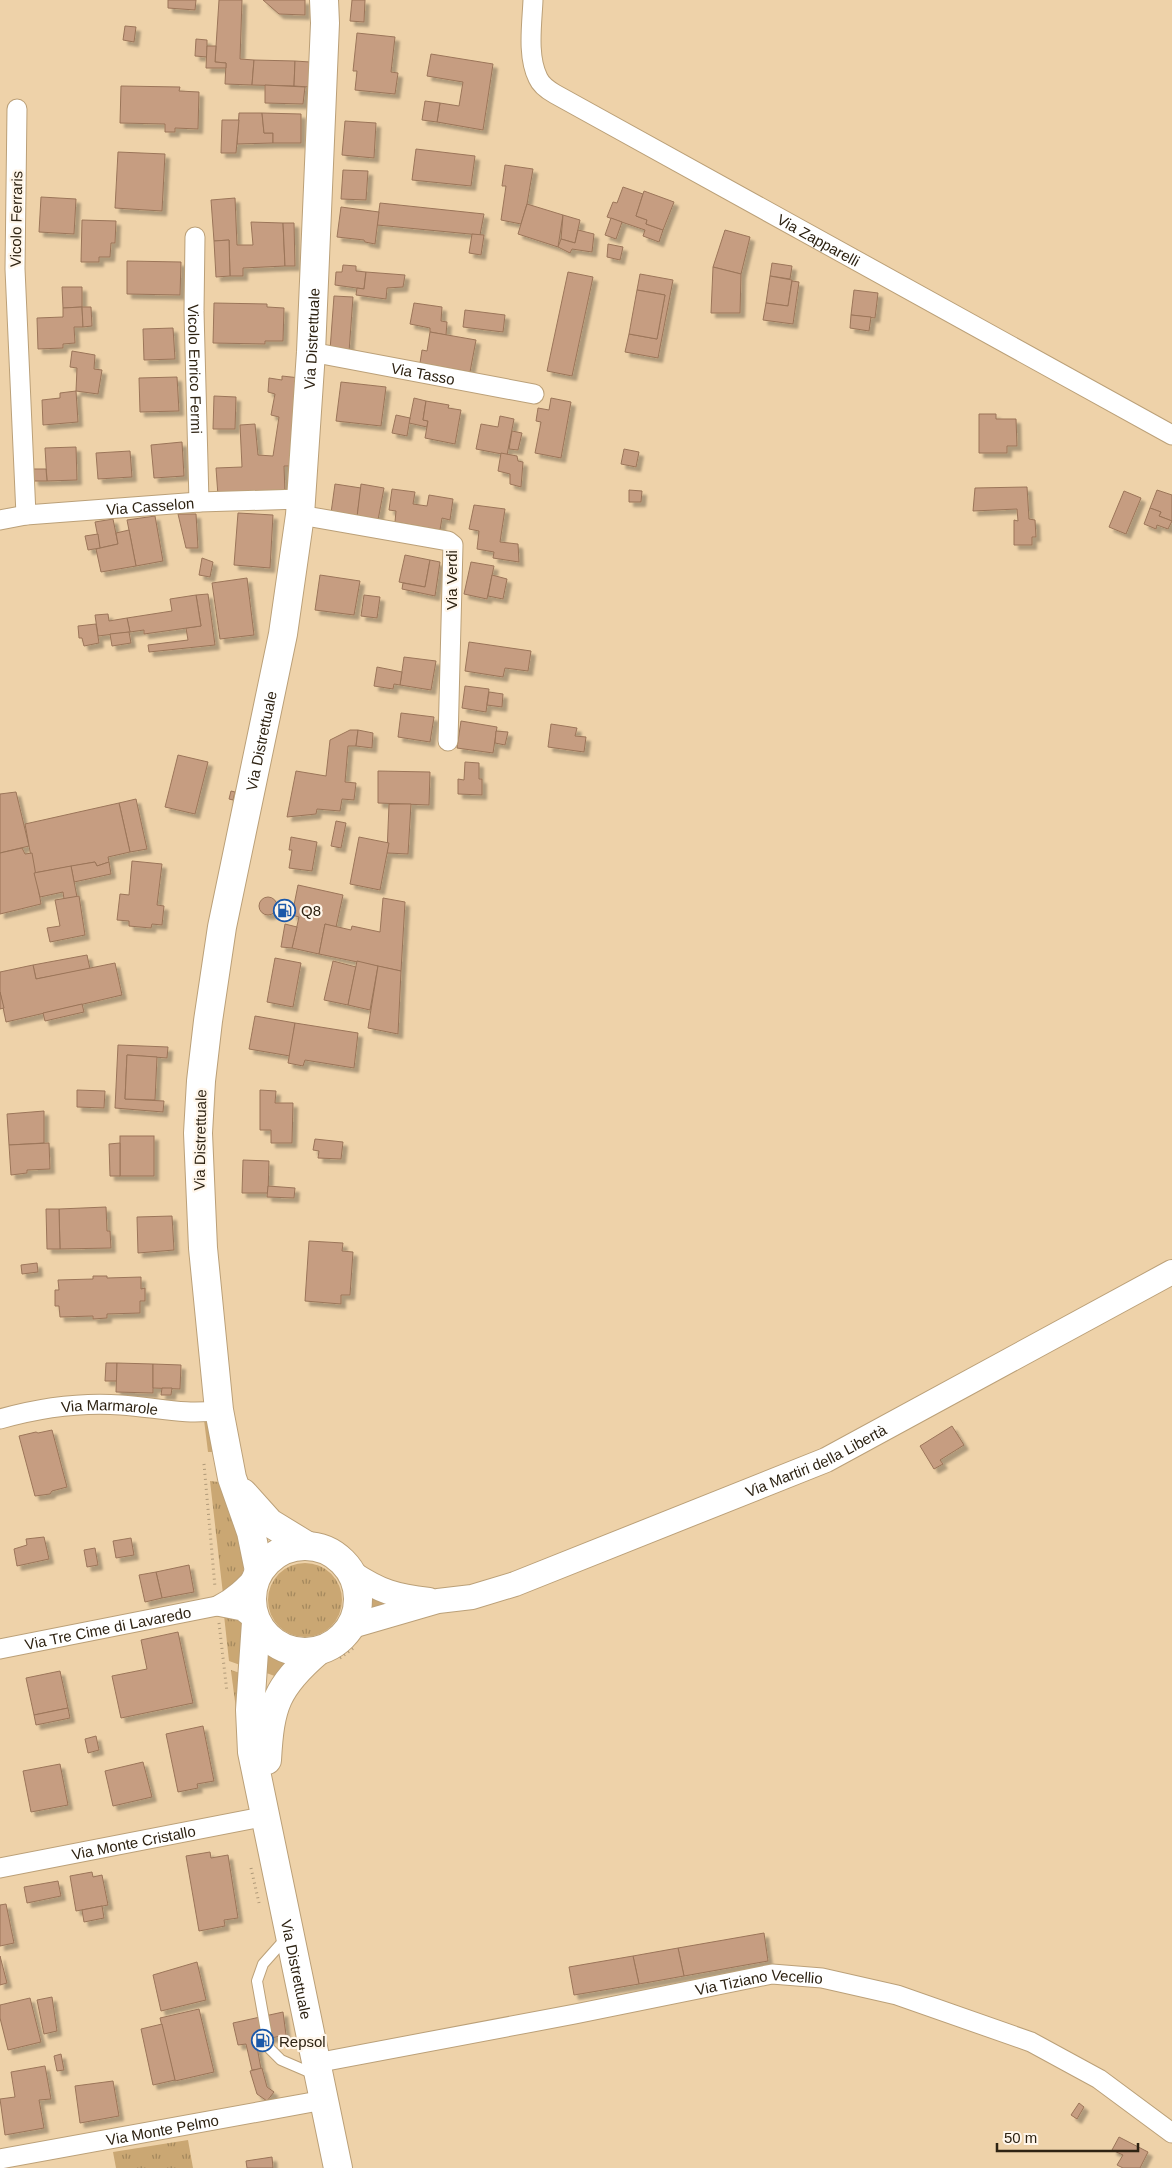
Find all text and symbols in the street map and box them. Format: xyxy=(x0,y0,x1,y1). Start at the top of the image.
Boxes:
street label: Vicolo Ferraris xyxy=(7,171,25,267)
street label: Via Zapparelli xyxy=(775,210,863,269)
street label: Via Distrettuale xyxy=(300,288,322,390)
street label: Vicolo Enrico Fermi xyxy=(185,304,206,434)
street label: Via Tasso xyxy=(390,359,456,387)
street label: Via Casselon xyxy=(106,494,195,517)
street label: Via Verdi xyxy=(443,550,460,610)
street label: Via Distrettuale xyxy=(242,689,279,792)
fuel station icon: Q8 xyxy=(273,898,297,922)
place label: Q8 xyxy=(301,902,321,919)
street label: Via Distrettuale xyxy=(191,1089,209,1191)
street label: Via Marmarole xyxy=(60,1396,159,1417)
street label: Via Martiri della Libertà xyxy=(743,1420,890,1500)
street label: Via Tre Cime di Lavaredo xyxy=(23,1603,192,1652)
street label: Via Monte Cristallo xyxy=(70,1822,197,1862)
street label: Via Distrettuale xyxy=(278,1918,315,2021)
street label: Via Tiziano Vecellio xyxy=(694,1965,823,1998)
fuel station icon: Repsol xyxy=(251,2029,275,2053)
place label: Repsol xyxy=(279,2033,326,2050)
street label: Via Monte Pelmo xyxy=(105,2111,220,2148)
scale bar xyxy=(997,2120,1138,2152)
text: 50 m xyxy=(1004,2129,1037,2146)

